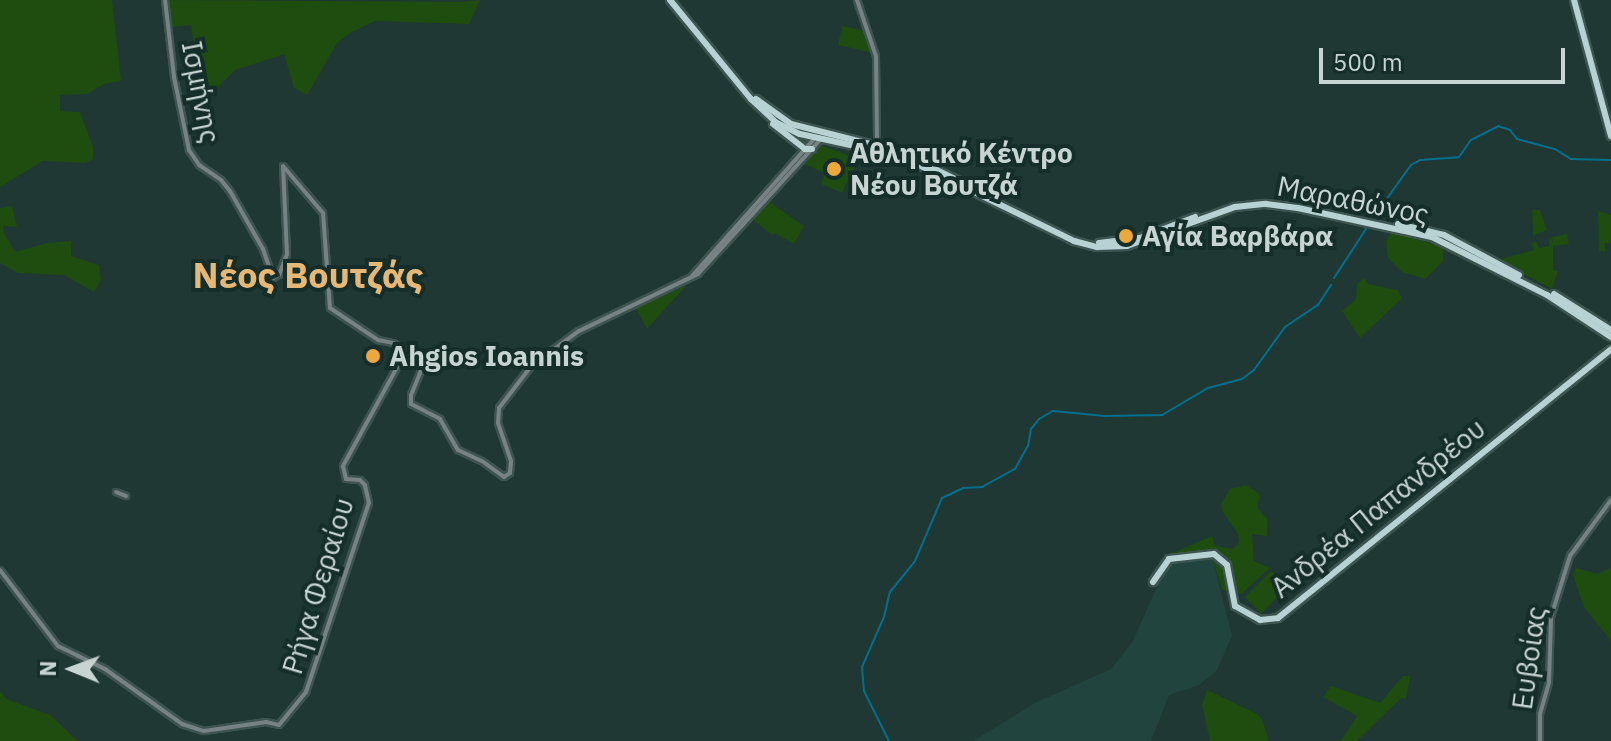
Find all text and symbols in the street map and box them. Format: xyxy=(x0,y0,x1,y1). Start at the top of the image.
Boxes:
scale bar xyxy=(1323,32,1569,82)
street label: Ισμήνης xyxy=(175,38,227,146)
text: 500 m xyxy=(1333,46,1403,78)
place label: Αθλητικό Κέντρο Νέου Βουτζά xyxy=(850,136,1073,202)
marker: Αθλητικό Κέντρο Νέου Βουτζά xyxy=(825,160,843,178)
street label: Μαραθώνος xyxy=(1274,169,1432,231)
place label: Αγία Βαρβάρα xyxy=(1142,219,1333,253)
marker: Αγία Βαρβάρα xyxy=(1117,227,1135,245)
district label: Νέος Βουτζάς xyxy=(193,253,423,297)
place label: Ahgios Ioannis xyxy=(389,339,584,373)
marker: Ahgios Ioannis xyxy=(364,347,382,365)
street label: Ανδρέα Παπανδρέου xyxy=(1264,411,1492,605)
street label: Ρήγα Φεραίου xyxy=(275,494,361,678)
street label: Ευβοίας xyxy=(1505,604,1553,712)
north arrow xyxy=(32,629,112,709)
text: N xyxy=(33,660,62,677)

